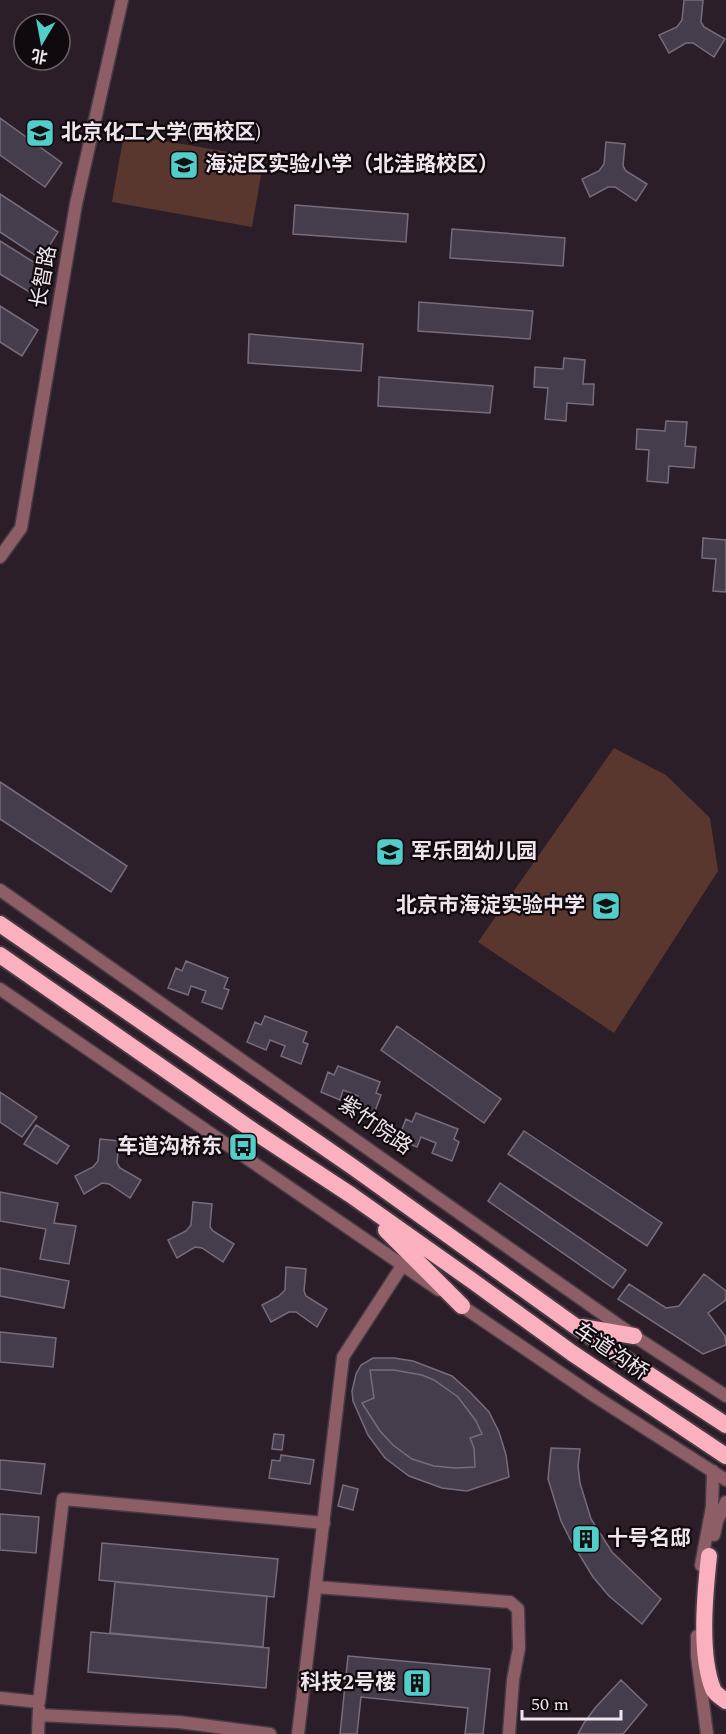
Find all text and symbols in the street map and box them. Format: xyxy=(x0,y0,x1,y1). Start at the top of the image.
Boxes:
north arrow xyxy=(12,12,72,72)
text: 北 xyxy=(30,43,50,69)
school or university icon: 北京化工大学(西校区) xyxy=(24,117,56,149)
place label: 北京化工大学(西校区) xyxy=(61,117,261,149)
school or university icon: 海淀区实验小学（北洼路校区） xyxy=(168,149,200,181)
place label: 海淀区实验小学（北洼路校区） xyxy=(205,149,499,181)
street label: 长智路 xyxy=(23,243,65,311)
school or university icon: 军乐团幼儿园 xyxy=(374,836,406,868)
place label: 军乐团幼儿园 xyxy=(411,836,537,868)
place label: 北京市海淀实验中学 xyxy=(396,890,585,922)
school or university icon: 北京市海淀实验中学 xyxy=(590,890,622,922)
street label: 紫竹院路 xyxy=(331,1089,419,1163)
place label: 车道沟桥东 xyxy=(117,1131,222,1163)
bus stop icon: 车道沟桥东 xyxy=(227,1131,259,1163)
street label: 车道沟桥 xyxy=(567,1315,655,1389)
building icon: 十号名邸 xyxy=(570,1523,602,1555)
place label: 十号名邸 xyxy=(607,1523,691,1555)
place label: 科技2号楼 xyxy=(300,1667,396,1699)
building icon: 科技2号楼 xyxy=(401,1667,433,1699)
scale bar xyxy=(522,1683,621,1721)
text: 50 m xyxy=(531,1691,569,1718)

